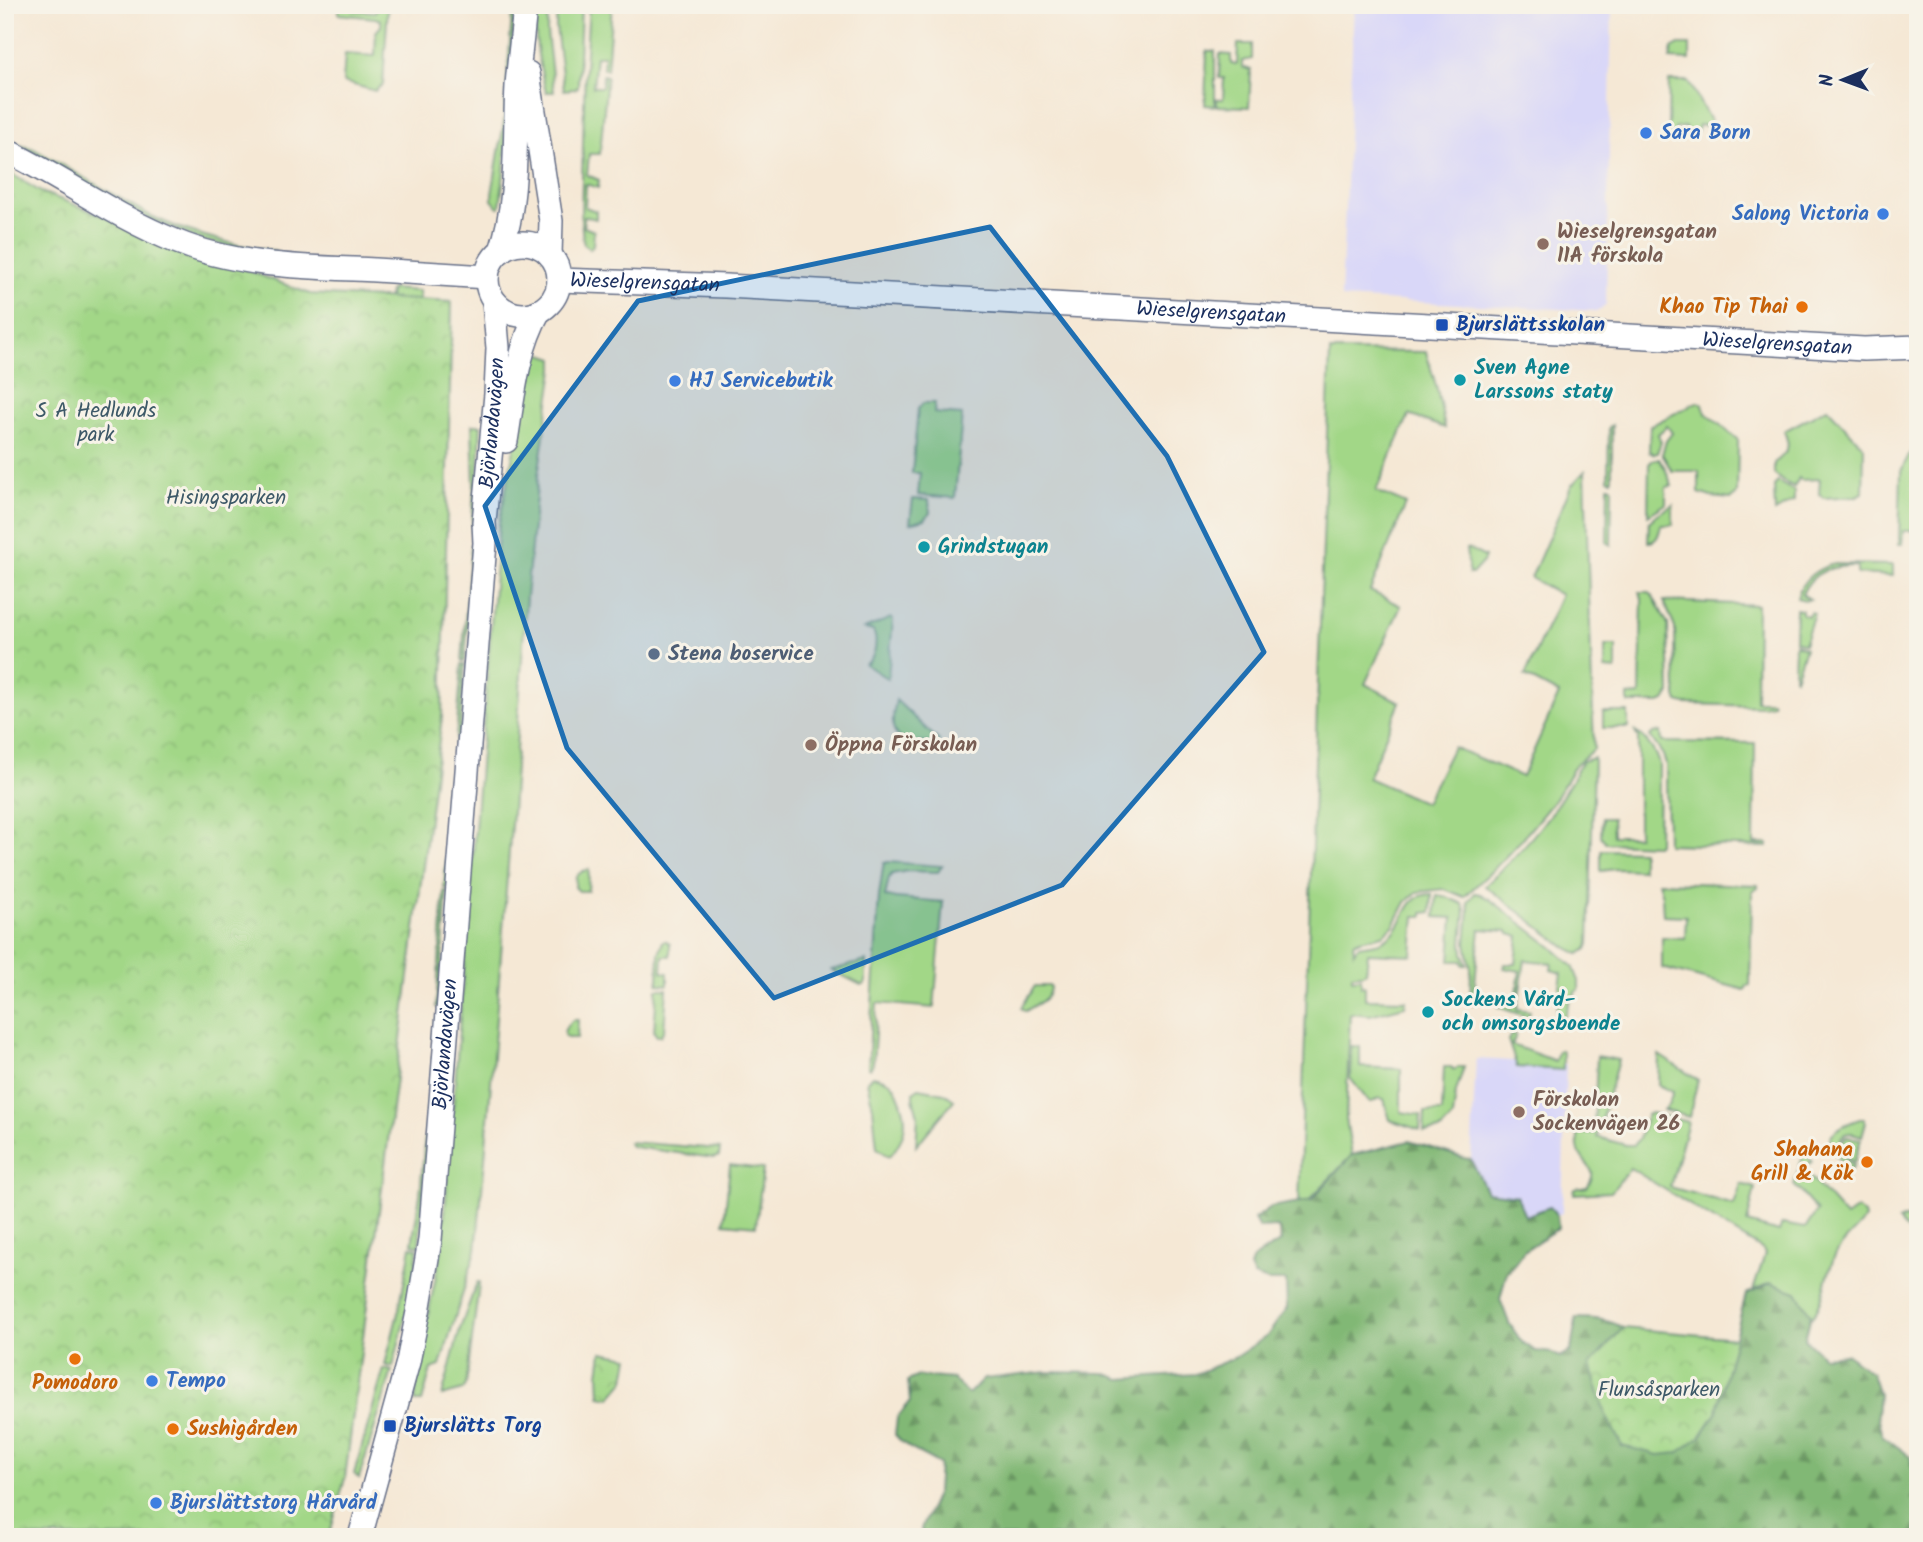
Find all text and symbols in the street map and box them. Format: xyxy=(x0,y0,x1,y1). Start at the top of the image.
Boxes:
north arrow xyxy=(1808,46,1878,116)
text: N xyxy=(1813,74,1843,87)
place label: Sara Born xyxy=(1660,117,1751,150)
marker: Sara Born xyxy=(1638,125,1654,141)
place label: Salong Victoria xyxy=(1732,198,1869,231)
marker: Salong Victoria xyxy=(1875,206,1891,222)
place label: Wieselgrensgatan 11A förskola xyxy=(1557,216,1717,273)
marker: Wieselgrensgatan 11A förskola xyxy=(1535,236,1551,252)
street label: Wieselgrensgatan xyxy=(569,264,721,302)
place label: Khao Tip Thai xyxy=(1659,291,1789,324)
street label: Wieselgrensgatan xyxy=(1135,292,1287,333)
marker: Khao Tip Thai xyxy=(1794,299,1810,315)
place label: Bjurslättsskolan xyxy=(1456,309,1605,342)
marker: Bjurslättsskolan xyxy=(1434,317,1450,333)
street label: Wieselgrensgatan xyxy=(1701,324,1853,365)
place label: Sven Agne Larssons staty xyxy=(1474,352,1613,409)
street label: Björlandavägen xyxy=(471,357,514,490)
place label: HJ Servicebutik xyxy=(689,365,833,398)
marker: Sven Agne Larssons staty xyxy=(1452,372,1468,388)
marker: HJ Servicebutik xyxy=(667,373,683,389)
park label: S A Hedlunds park xyxy=(36,395,156,452)
park label: Hisingsparken xyxy=(166,482,286,515)
place label: Grindstugan xyxy=(938,531,1048,564)
marker: Grindstugan xyxy=(916,539,932,555)
place label: Stena boservice xyxy=(668,638,814,671)
marker: Stena boservice xyxy=(646,646,662,662)
place label: Öppna Förskolan xyxy=(825,729,977,762)
marker: Öppna Förskolan xyxy=(803,737,819,753)
street label: Björlandavägen xyxy=(424,977,467,1111)
place label: Sockens Vård- och omsorgsboende xyxy=(1442,984,1620,1041)
marker: Sockens Vård- och omsorgsboende xyxy=(1420,1004,1436,1020)
place label: Förskolan Sockenvägen 26 xyxy=(1533,1084,1680,1141)
marker: Förskolan Sockenvägen 26 xyxy=(1511,1104,1527,1120)
place label: Shahana Grill & Kök xyxy=(1751,1134,1854,1191)
marker: Shahana Grill & Kök xyxy=(1859,1154,1875,1170)
marker: Pomodoro xyxy=(67,1351,83,1367)
place label: Tempo xyxy=(166,1365,226,1398)
place label: Pomodoro xyxy=(32,1367,118,1400)
marker: Tempo xyxy=(144,1373,160,1389)
park label: Flunsåsparken xyxy=(1598,1374,1720,1407)
place label: Bjurslätts Torg xyxy=(404,1410,542,1443)
place label: Sushigården xyxy=(187,1413,298,1446)
marker: Bjurslätts Torg xyxy=(382,1418,398,1434)
marker: Sushigården xyxy=(165,1421,181,1437)
place label: Bjurslättstorg Hårvård xyxy=(170,1487,378,1520)
marker: Bjurslättstorg Hårvård xyxy=(148,1495,164,1511)

